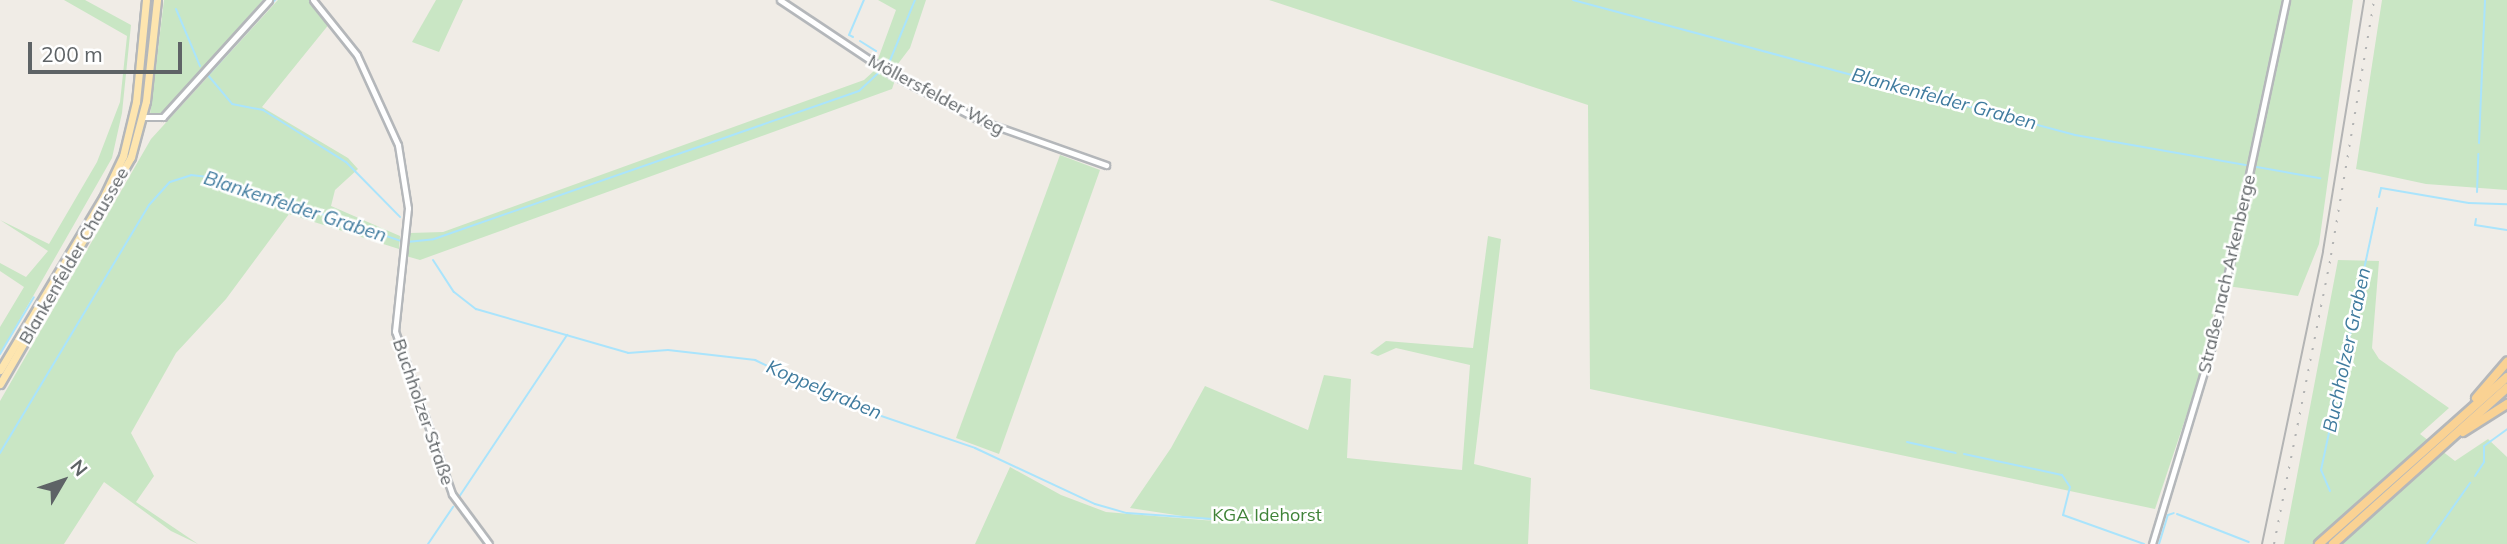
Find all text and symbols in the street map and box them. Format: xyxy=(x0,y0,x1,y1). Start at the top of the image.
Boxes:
scale bar xyxy=(32,28,186,72)
text: 200 m xyxy=(41,41,103,67)
street label: Möllersfelder Weg xyxy=(864,50,1008,140)
water label: Blankenfelder Graben xyxy=(1849,63,2039,135)
street label: Blankenfelder Chaussee xyxy=(15,164,133,348)
water label: Blankenfelder Graben xyxy=(201,167,389,247)
street label: Straße nach Arkenberge xyxy=(2194,173,2260,375)
water label: Buchholzer Graben xyxy=(2318,266,2376,434)
street label: Buchholzer Straße xyxy=(388,336,458,488)
water label: Koppelgraben xyxy=(763,356,885,424)
north arrow xyxy=(28,446,98,516)
text: N xyxy=(65,455,93,481)
park label: KGA Idehorst xyxy=(1212,504,1322,526)

